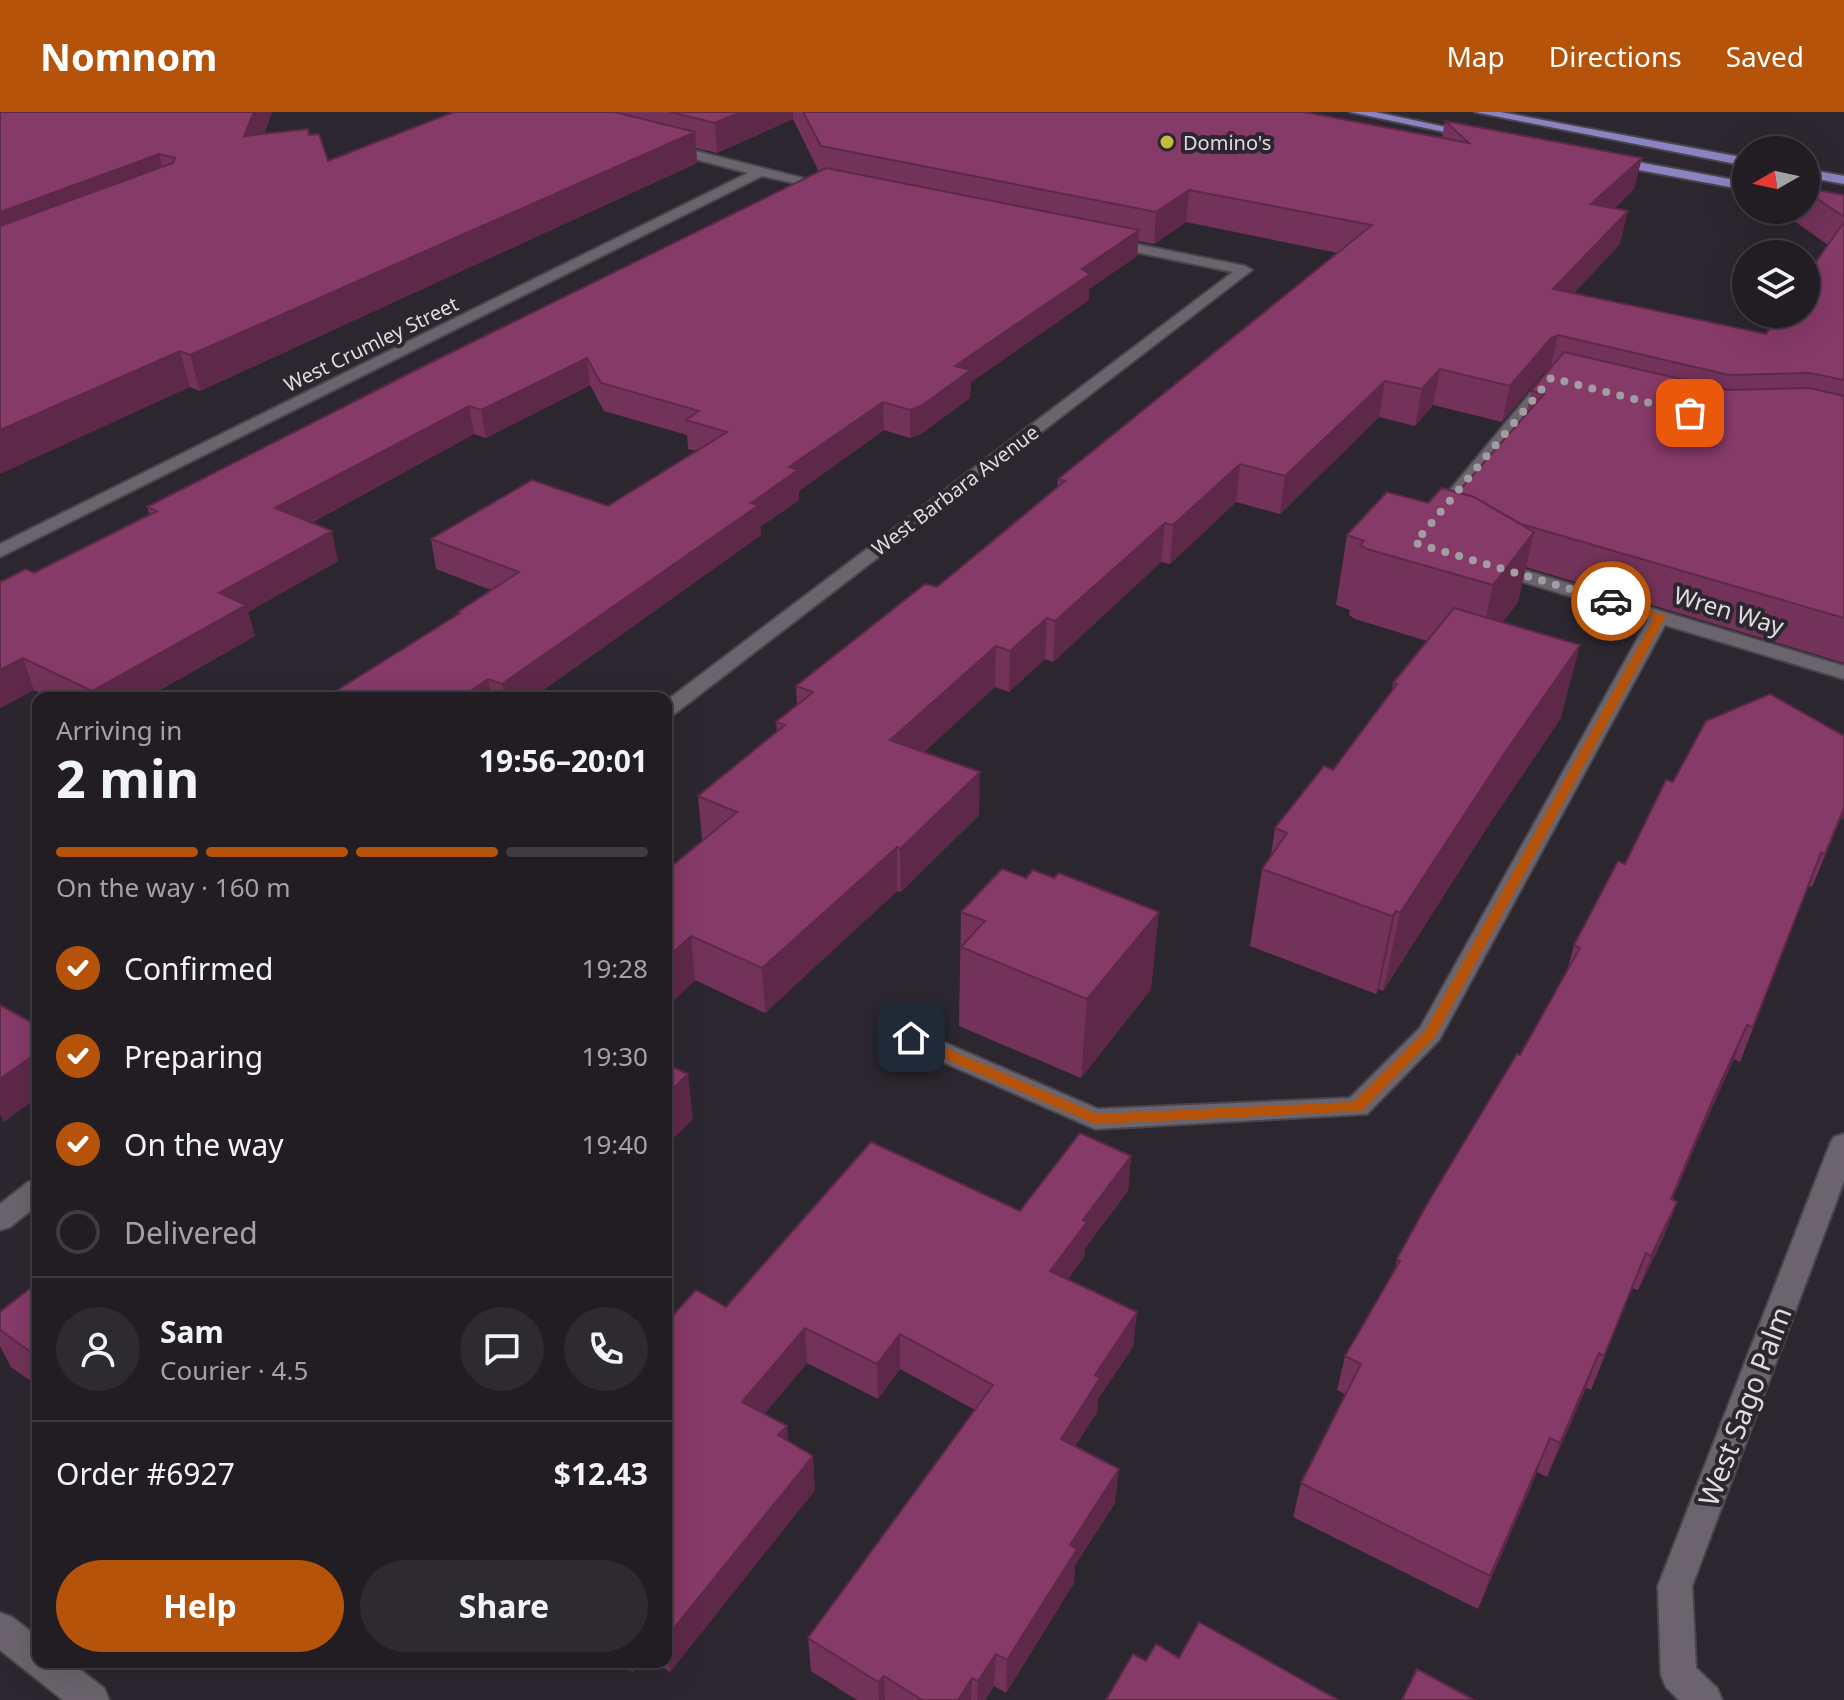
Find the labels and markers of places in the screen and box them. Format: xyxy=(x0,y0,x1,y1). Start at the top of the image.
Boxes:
place label: Domino's xyxy=(1183,129,1271,156)
marker: Domino's xyxy=(1158,133,1176,151)
pin xyxy=(1656,379,1724,447)
pin xyxy=(877,1004,945,1072)

